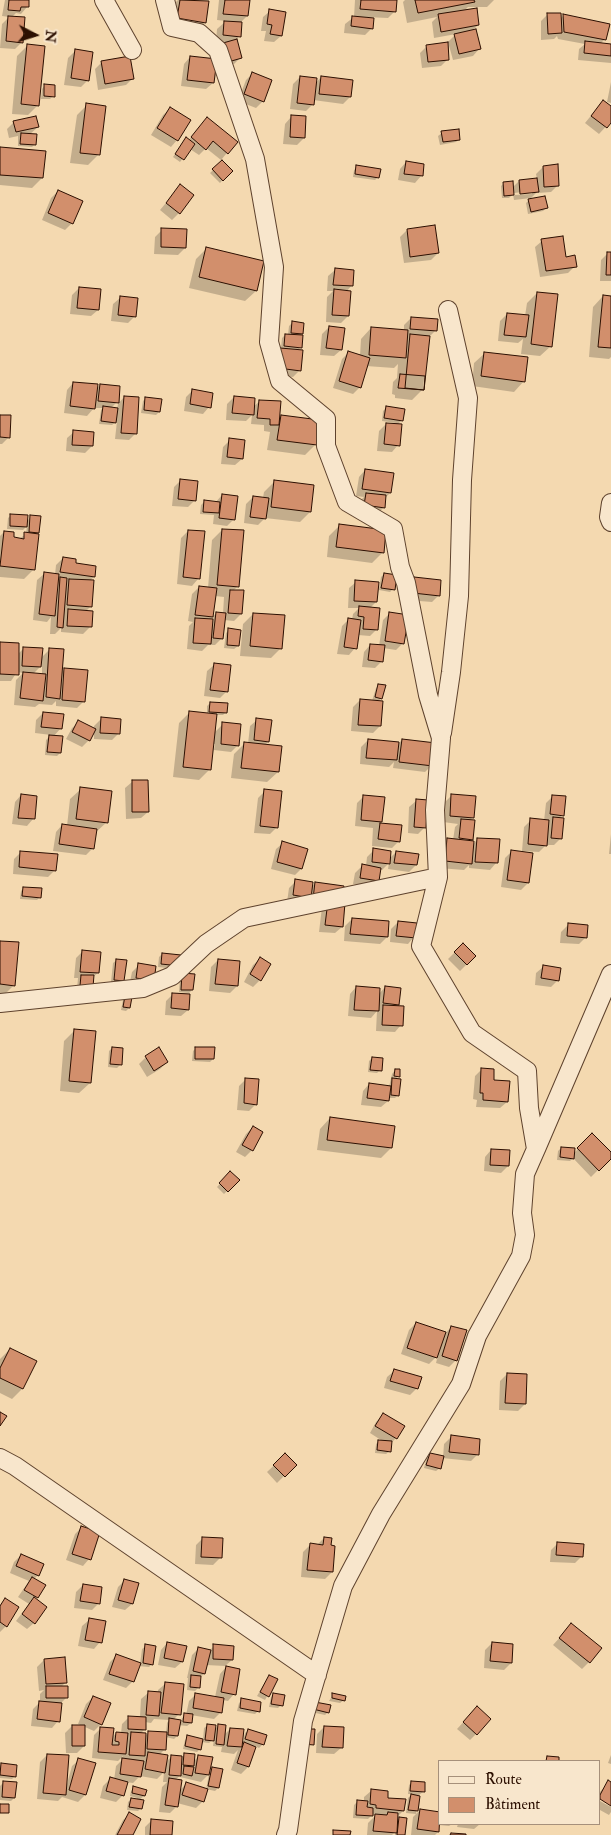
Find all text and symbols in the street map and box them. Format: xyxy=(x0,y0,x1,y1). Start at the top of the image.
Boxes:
north arrow xyxy=(10,10,60,60)
text: N xyxy=(41,29,59,43)
legend xyxy=(438,1760,601,1825)
text: Route xyxy=(485,1770,522,1789)
text: Bâtiment xyxy=(485,1795,540,1814)

